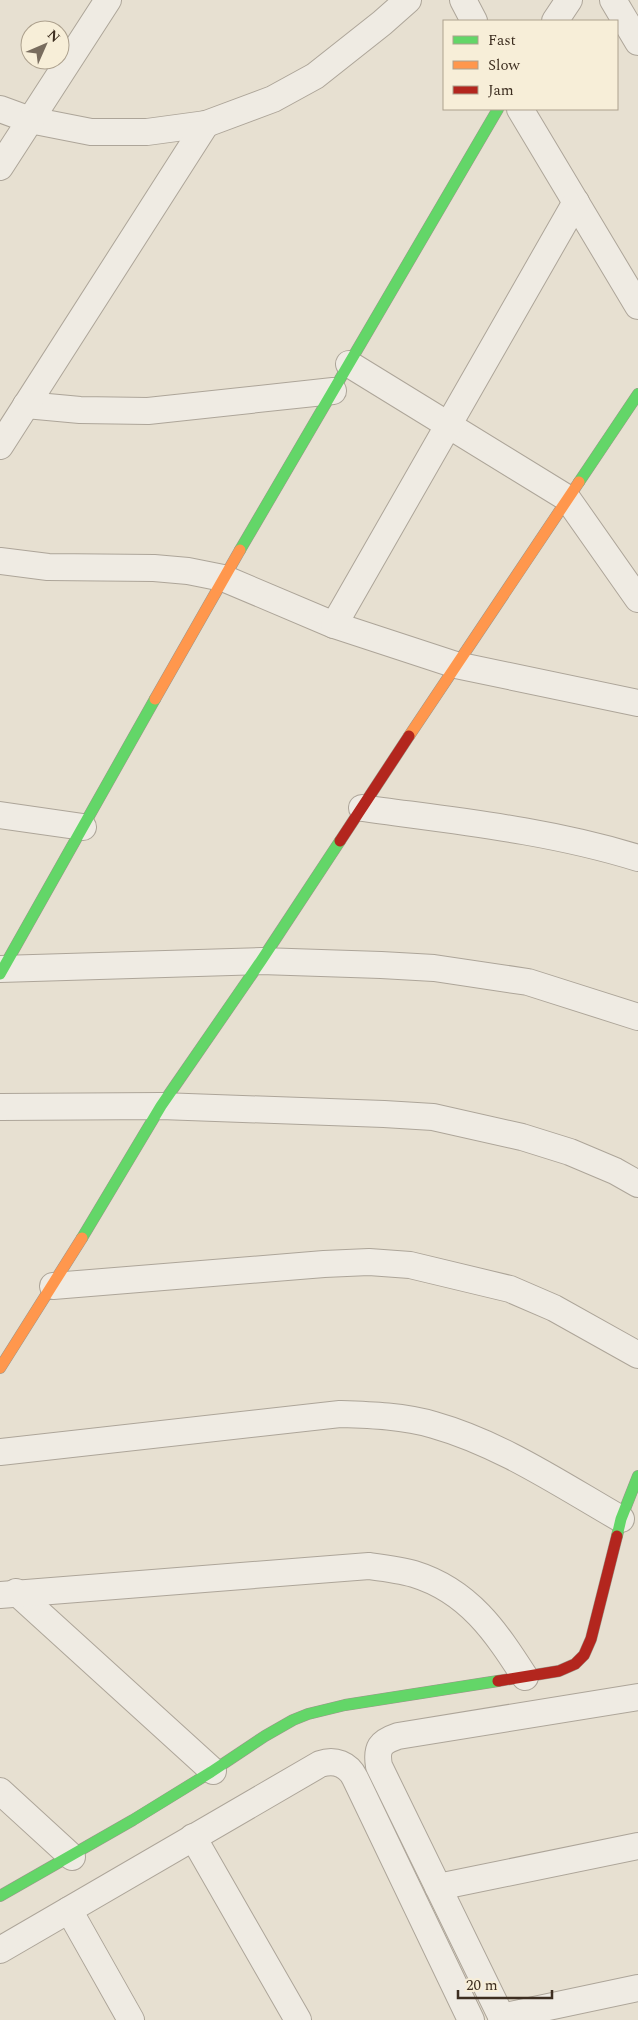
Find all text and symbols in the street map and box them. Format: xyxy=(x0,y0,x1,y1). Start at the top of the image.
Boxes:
north arrow xyxy=(20,20,70,70)
legend xyxy=(443,20,618,110)
text: N xyxy=(42,25,65,48)
text: Fast xyxy=(488,29,516,52)
text: Slow xyxy=(488,54,520,77)
text: Jam xyxy=(488,79,514,102)
scale bar xyxy=(458,1968,552,2000)
text: 20 m xyxy=(466,1974,498,1997)

